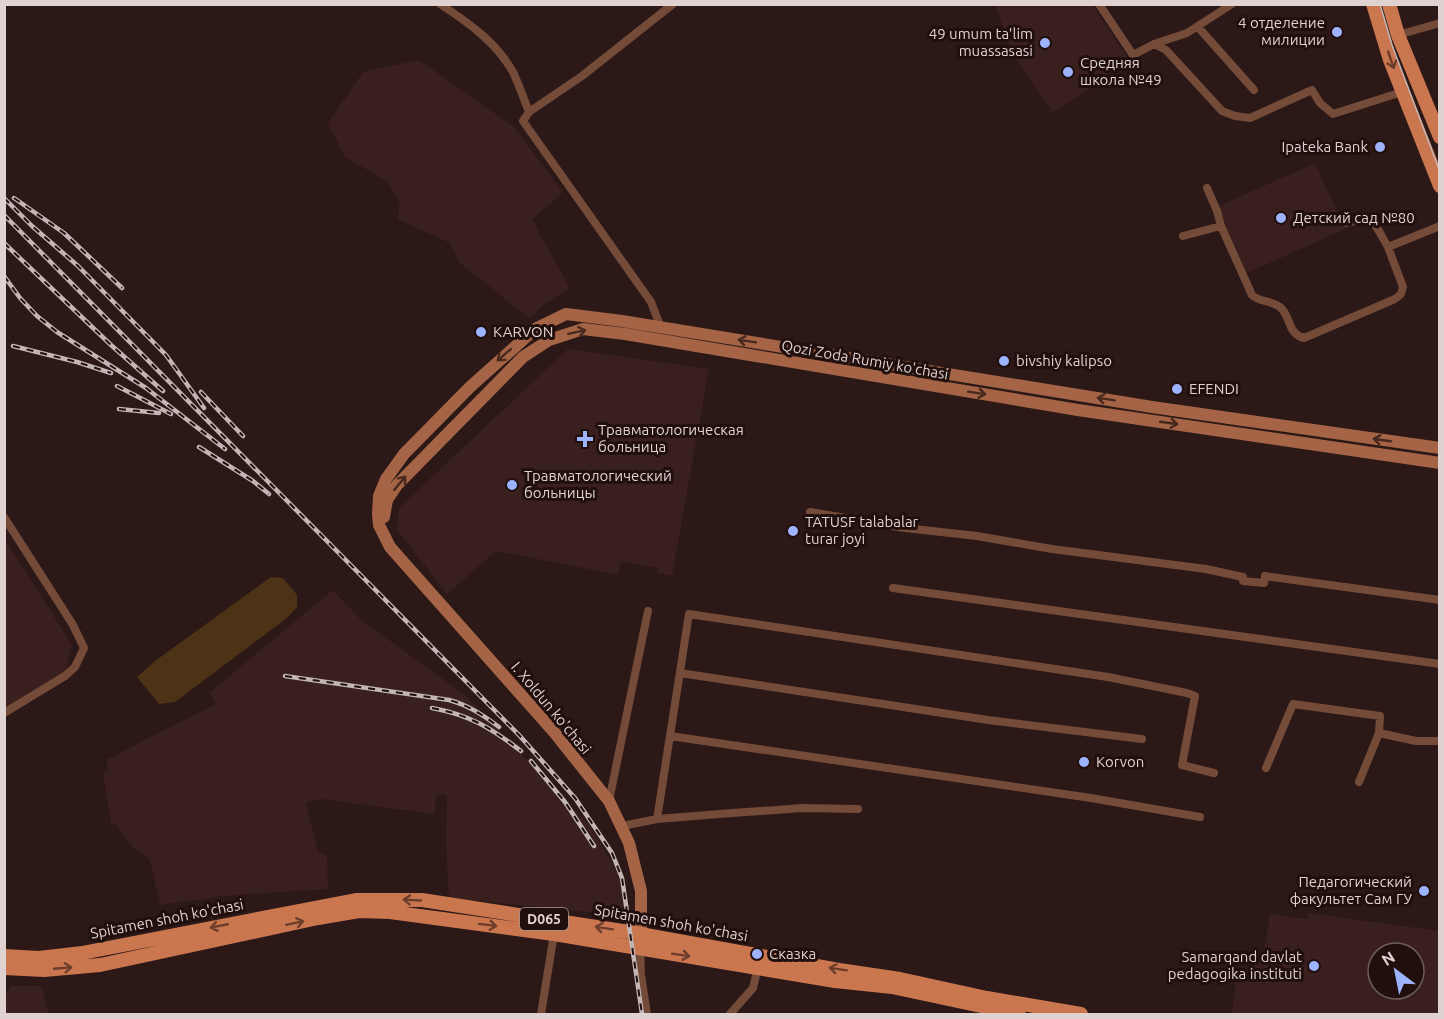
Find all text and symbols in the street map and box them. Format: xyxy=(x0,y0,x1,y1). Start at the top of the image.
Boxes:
place label: 4 отделение милиции xyxy=(1238,14,1325,48)
place label: 49 umum ta'lim muassasasi xyxy=(929,25,1033,59)
marker: 4 отделение милиции xyxy=(1330,25,1344,39)
marker: 49 umum ta'lim muassasasi xyxy=(1038,36,1052,50)
one-way arrow xyxy=(1386,50,1397,69)
place label: Средняя школа №49 xyxy=(1080,54,1162,88)
marker: Средняя школа №49 xyxy=(1061,65,1075,79)
place label: Ipateka Bank xyxy=(1281,138,1368,155)
marker: Ipateka Bank xyxy=(1373,140,1387,154)
place label: Детский сад №80 xyxy=(1293,209,1415,226)
marker: Детский сад №80 xyxy=(1274,211,1288,225)
place label: KARVON xyxy=(493,323,553,340)
marker: KARVON xyxy=(474,325,488,339)
one-way arrow xyxy=(567,326,586,337)
one-way arrow xyxy=(738,336,758,347)
street label: Qozi Zoda Rumiy ko'chasi xyxy=(780,336,950,383)
one-way arrow xyxy=(497,348,512,362)
place label: bivshiy kalipso xyxy=(1016,352,1112,369)
marker: bivshiy kalipso xyxy=(997,354,1011,368)
place label: EFENDI xyxy=(1189,380,1239,397)
marker: EFENDI xyxy=(1170,382,1184,396)
one-way arrow xyxy=(966,388,986,399)
one-way arrow xyxy=(1096,393,1116,404)
one-way arrow xyxy=(1159,418,1179,429)
place label: Травматологическая больница xyxy=(598,421,744,455)
marker: Травматологическая больница xyxy=(576,430,594,448)
one-way arrow xyxy=(1372,434,1392,445)
place label: Травматологический больницы xyxy=(524,467,672,501)
one-way arrow xyxy=(393,476,407,491)
marker: Травматологический больницы xyxy=(505,478,519,492)
place label: TATUSF talabalar turar joyi xyxy=(805,513,919,547)
marker: TATUSF talabalar turar joyi xyxy=(786,524,800,538)
street label: I. Xoldun ko'chasi xyxy=(508,658,595,757)
place label: Korvon xyxy=(1096,753,1144,770)
marker: Korvon xyxy=(1077,755,1091,769)
place label: Педагогический факультет Сам ГУ xyxy=(1290,873,1413,907)
marker: Педагогический факультет Сам ГУ xyxy=(1417,884,1431,898)
one-way arrow xyxy=(402,894,422,905)
street label: Spitamen shoh ko'chasi xyxy=(89,895,245,942)
street label: Spitamen shoh ko'chasi xyxy=(593,901,749,944)
road number: D065 xyxy=(520,908,568,930)
one-way arrow xyxy=(285,917,304,928)
one-way arrow xyxy=(478,920,498,931)
one-way arrow xyxy=(210,921,229,932)
one-way arrow xyxy=(595,922,615,933)
north arrow xyxy=(1366,941,1426,1001)
place label: Сказка xyxy=(769,945,816,962)
marker: Сказка xyxy=(750,947,764,961)
text: N xyxy=(1378,947,1398,969)
place label: Samarqand davlat pedagogika instituti xyxy=(1168,948,1302,982)
one-way arrow xyxy=(670,950,690,961)
marker: Samarqand davlat pedagogika instituti xyxy=(1307,959,1321,973)
one-way arrow xyxy=(52,962,72,973)
one-way arrow xyxy=(828,964,848,975)

